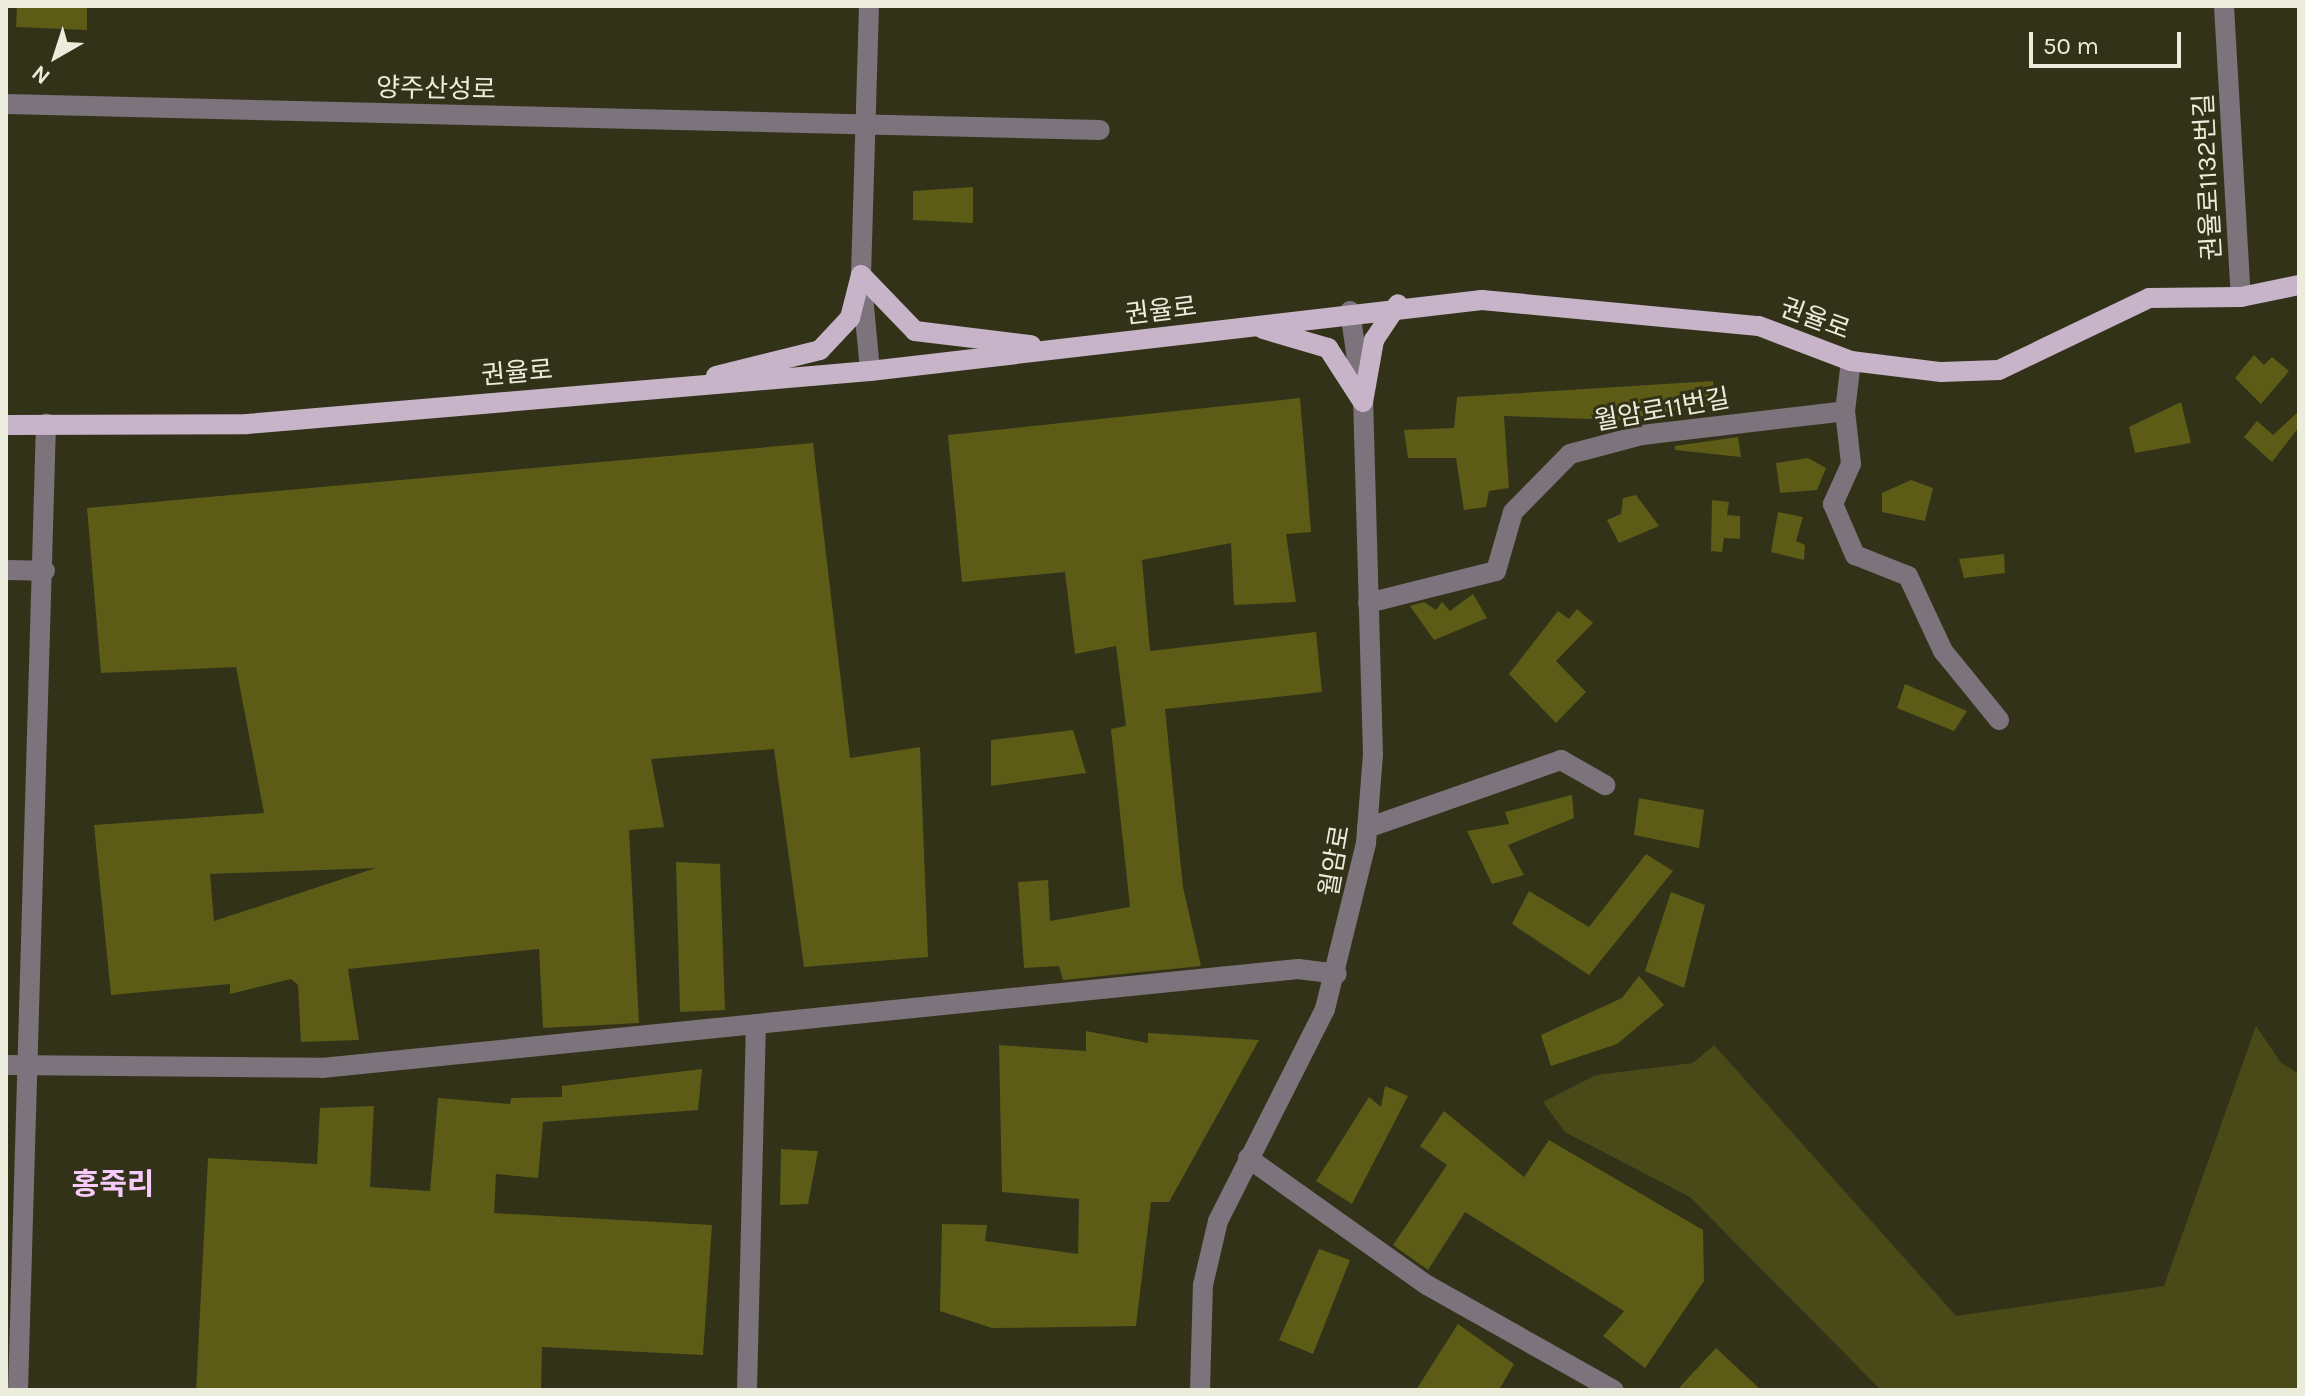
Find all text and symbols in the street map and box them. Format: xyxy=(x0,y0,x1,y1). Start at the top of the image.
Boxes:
north arrow xyxy=(16,16,96,96)
scale bar xyxy=(2033,16,2185,66)
text: 50 m xyxy=(2043,32,2099,60)
text: N xyxy=(27,60,55,90)
street label: 양주산성로 xyxy=(376,72,496,106)
street label: 권율로1132번길 xyxy=(2188,93,2228,261)
street label: 권율로 xyxy=(1123,291,1199,331)
street label: 권율로 xyxy=(1776,292,1854,346)
street label: 권율로 xyxy=(480,354,554,392)
street label: 월암로11번길 xyxy=(1592,383,1732,437)
street label: 월암로 xyxy=(1313,823,1357,899)
district label: 홍죽리 xyxy=(72,1166,154,1202)

